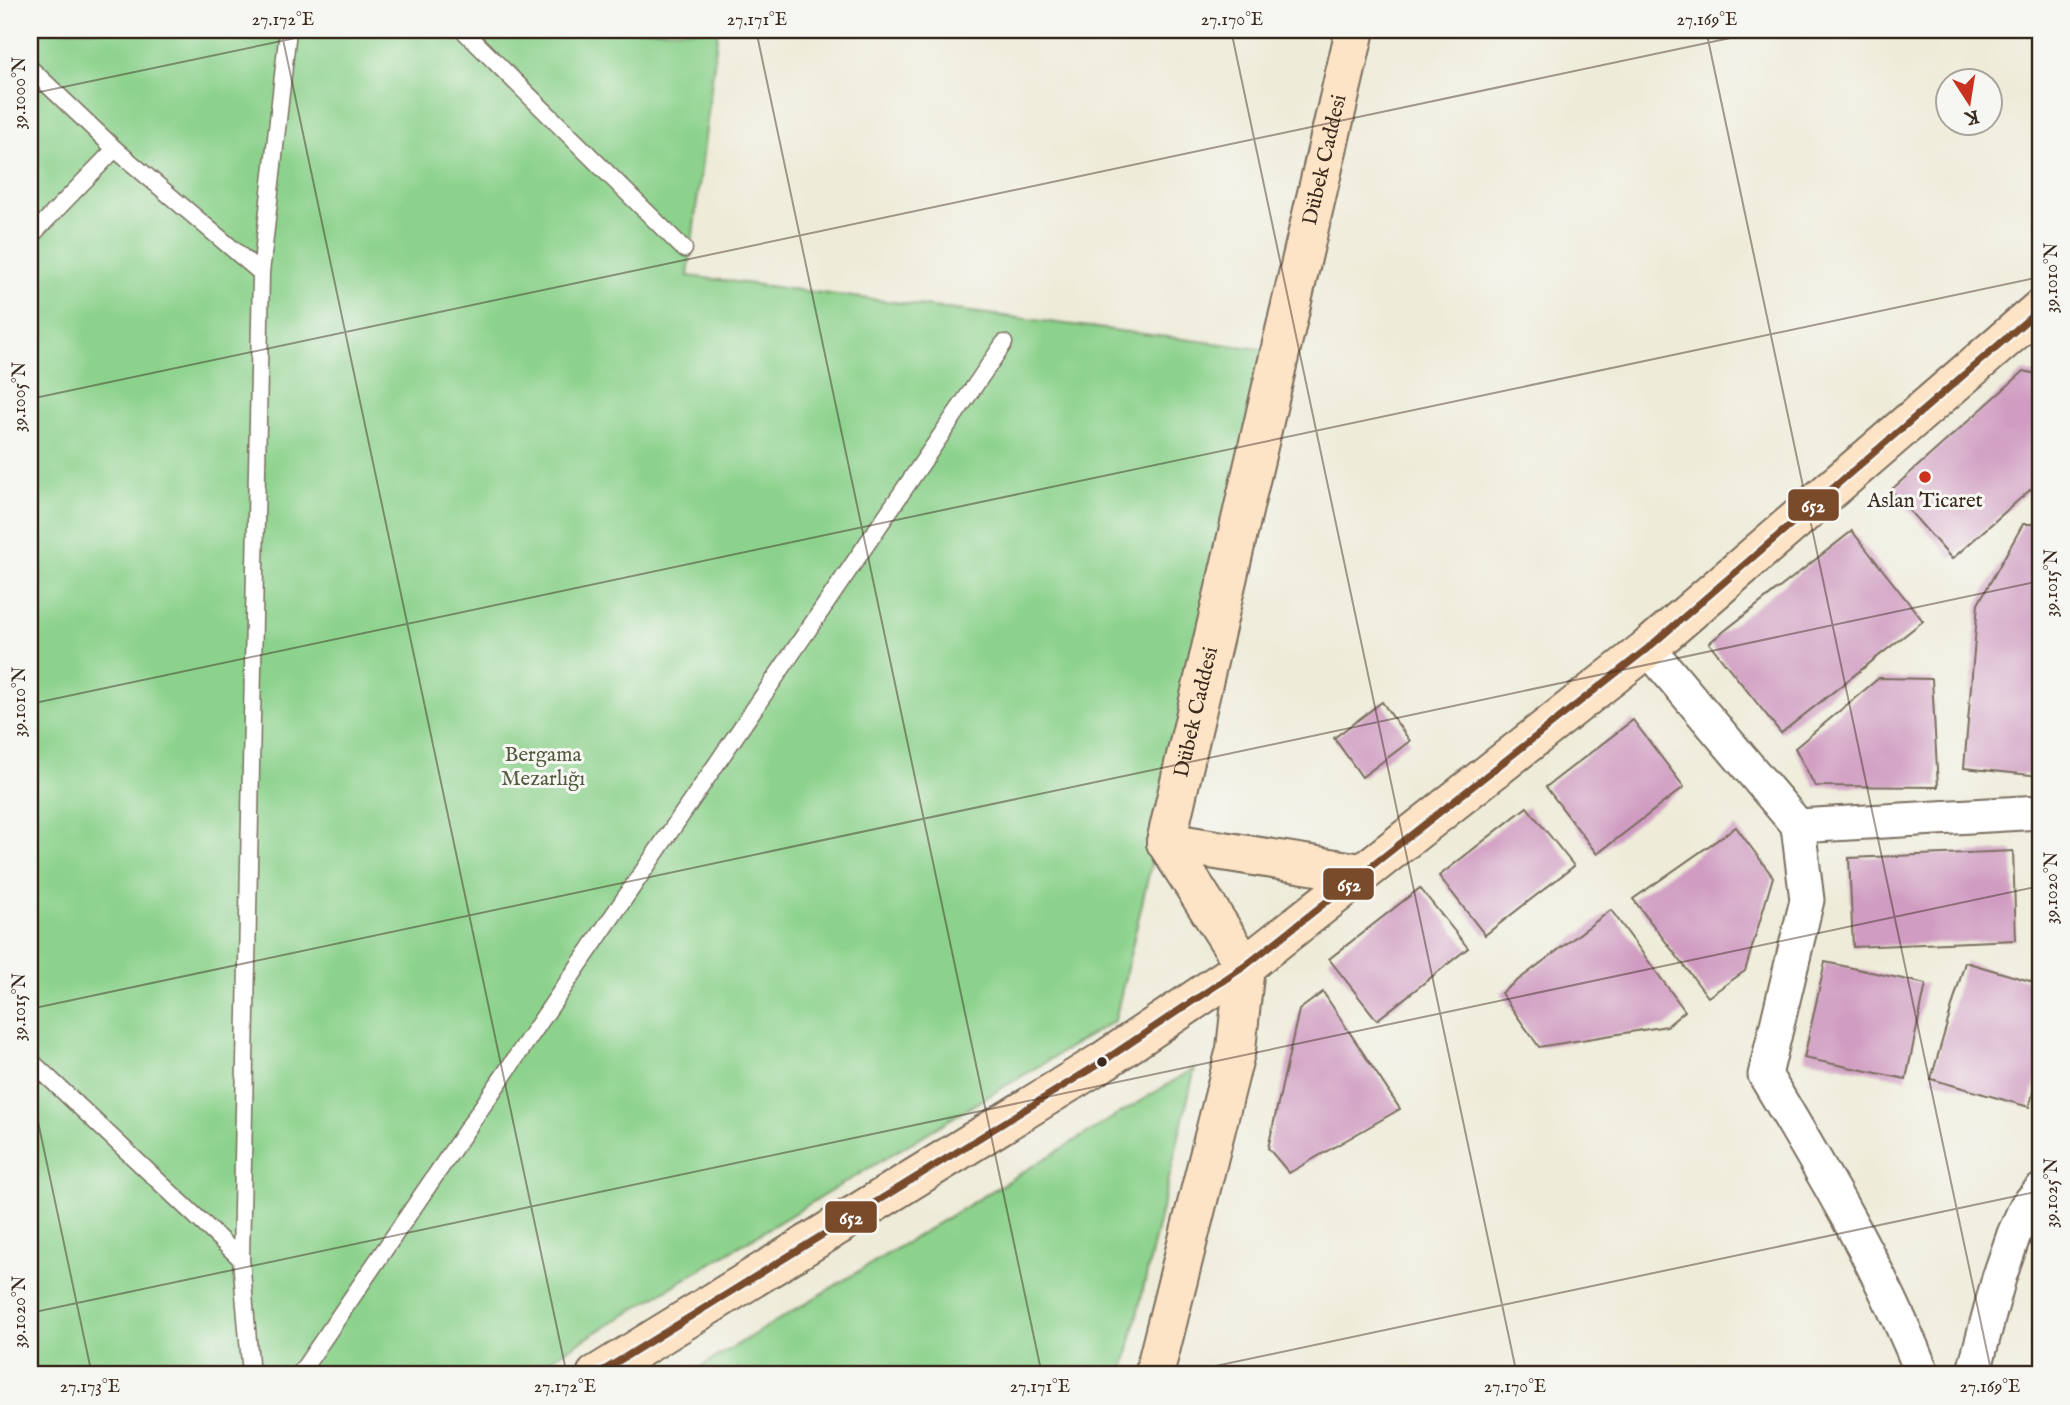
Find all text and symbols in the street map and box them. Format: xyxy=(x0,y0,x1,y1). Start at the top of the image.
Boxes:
text: 27.172°E xyxy=(252,9,314,32)
text: 27.171°E xyxy=(727,9,787,32)
text: 27.170°E xyxy=(1201,9,1263,32)
text: 27.169°E xyxy=(1677,9,1737,32)
text: 39.1000°N xyxy=(9,56,32,129)
north arrow xyxy=(1934,66,2004,136)
street label: Dübek Caddesi xyxy=(1296,92,1353,228)
text: K xyxy=(1962,104,1981,130)
text: 39.1010°N xyxy=(2041,242,2064,313)
text: 39.1005°N xyxy=(9,361,32,432)
marker: Aslan Ticaret xyxy=(1917,469,1933,485)
line badge: 652 xyxy=(1787,488,1840,522)
place label: Aslan Ticaret xyxy=(1866,488,1983,515)
text: 652 xyxy=(1801,495,1825,519)
text: 39.1015°N xyxy=(2041,548,2064,617)
street label: Dübek Caddesi xyxy=(1168,644,1225,780)
text: 39.1010°N xyxy=(9,666,32,737)
park label: Bergama Mezarlığı xyxy=(501,742,585,793)
text: 39.1020°N xyxy=(2041,851,2064,924)
line badge: 652 xyxy=(1322,867,1375,901)
text: 652 xyxy=(1337,874,1361,898)
text: 39.1015°N xyxy=(9,972,32,1041)
unlabelled marker xyxy=(1095,1055,1109,1069)
text: 39.1025°N xyxy=(2041,1158,2064,1228)
line badge: 652 xyxy=(824,1200,878,1234)
text: 652 xyxy=(839,1207,863,1231)
text: 39.1020°N xyxy=(9,1275,32,1348)
text: 27.173°E xyxy=(60,1376,120,1399)
text: 27.172°E xyxy=(534,1376,596,1399)
text: 27.171°E xyxy=(1010,1376,1070,1399)
text: 27.170°E xyxy=(1484,1376,1546,1399)
text: 27.169°E xyxy=(1960,1376,2020,1399)

